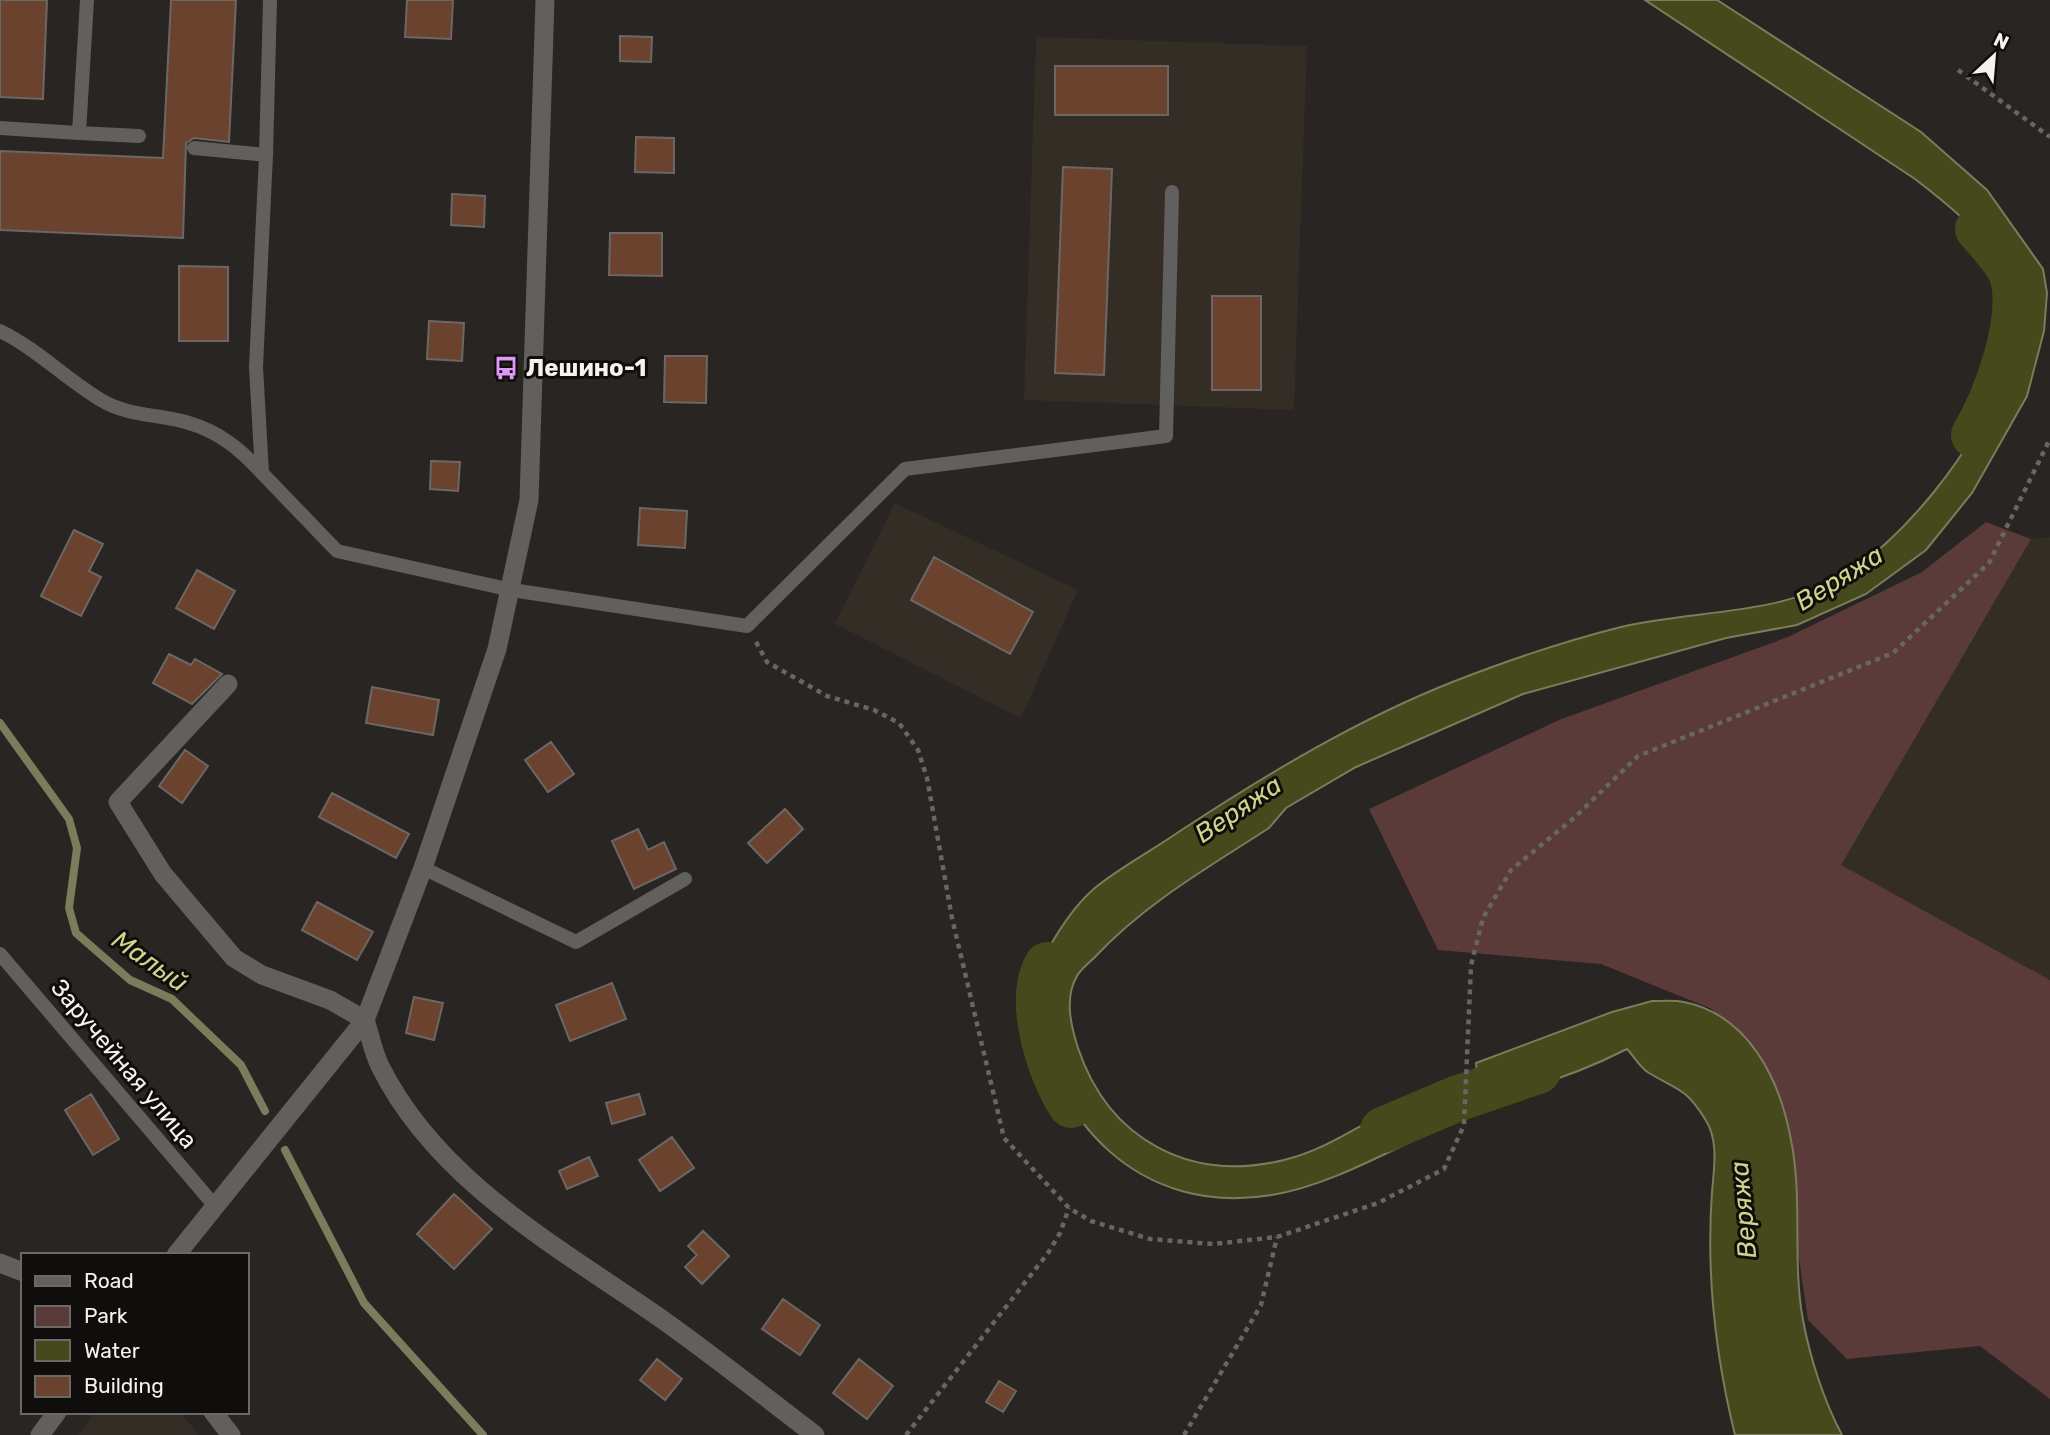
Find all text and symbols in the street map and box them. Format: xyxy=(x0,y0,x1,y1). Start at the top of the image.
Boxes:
north arrow xyxy=(1959,21,2029,91)
text: N xyxy=(1990,28,2012,55)
bus stop icon: Лешино-1 xyxy=(492,354,520,382)
place label: Лешино-1 xyxy=(526,354,647,382)
water label: Веряжа xyxy=(1790,539,1889,617)
water label: Веряжа xyxy=(1189,769,1287,850)
water label: Малый xyxy=(106,924,193,999)
street label: Заручейная улица xyxy=(45,974,203,1154)
water label: Веряжа xyxy=(1724,1160,1763,1260)
legend xyxy=(21,1253,248,1414)
text: Road xyxy=(84,1268,134,1293)
text: Park xyxy=(84,1303,128,1328)
text: Water xyxy=(84,1338,140,1363)
text: Building xyxy=(84,1373,164,1398)

